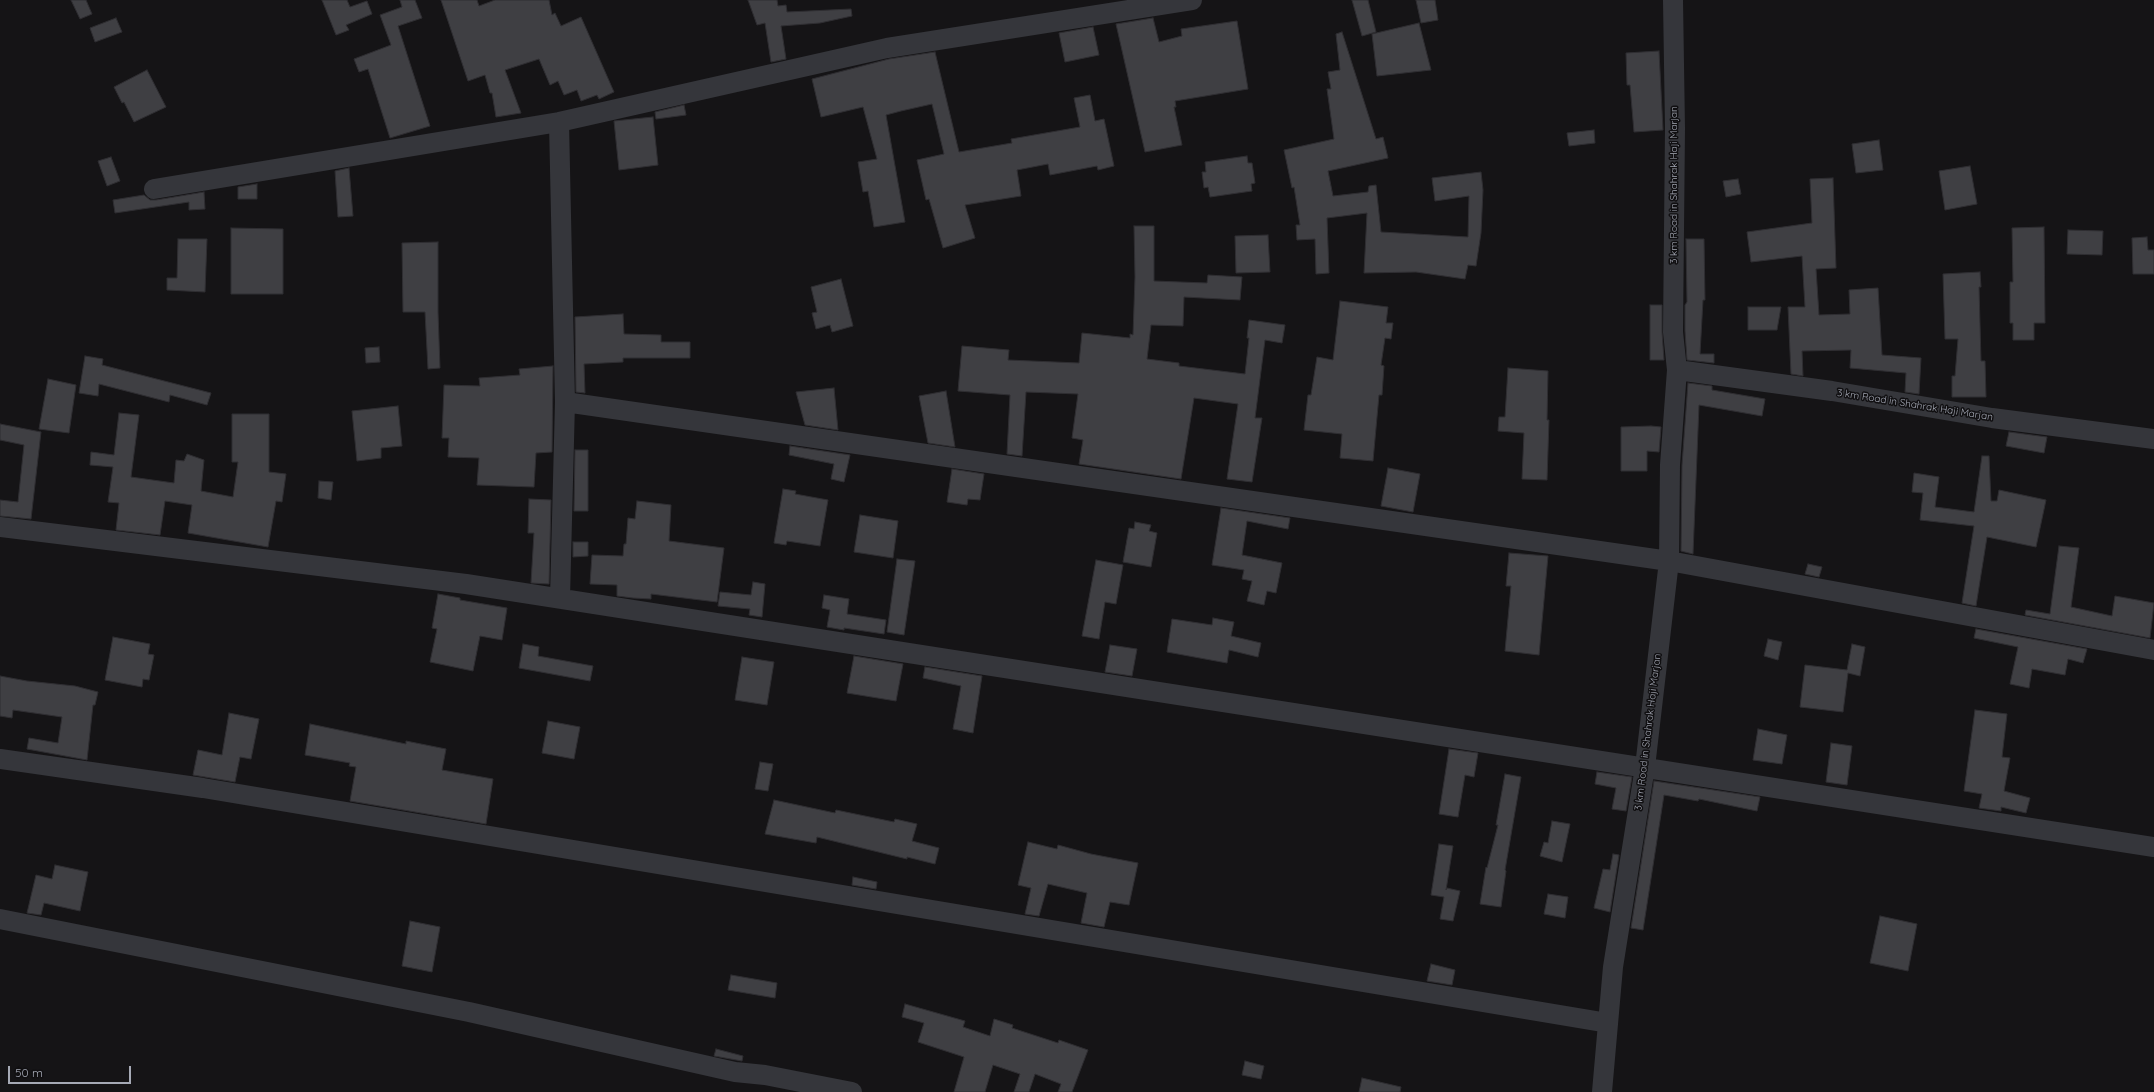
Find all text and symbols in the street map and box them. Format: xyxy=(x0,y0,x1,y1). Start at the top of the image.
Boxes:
street label: 3 km Road in Shahrak Haji Marjan xyxy=(1668,106,1680,264)
street label: 3 km Road in Shahrak Haji Marjan xyxy=(1836,387,1994,423)
street label: 3 km Road in Shahrak Haji Marjan xyxy=(1632,653,1664,811)
scale bar xyxy=(10,1058,133,1084)
text: 50 m xyxy=(15,1065,43,1080)

